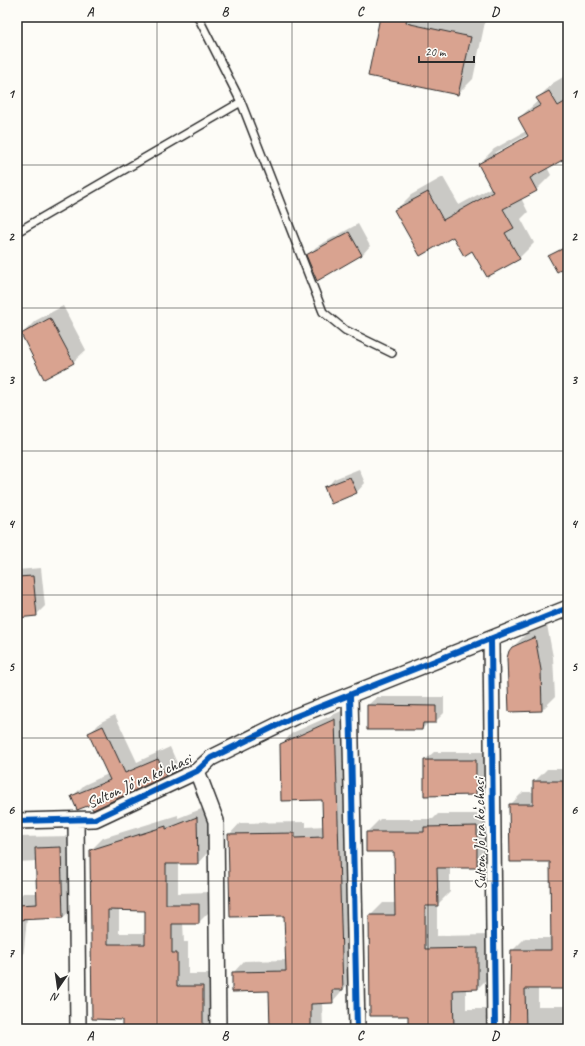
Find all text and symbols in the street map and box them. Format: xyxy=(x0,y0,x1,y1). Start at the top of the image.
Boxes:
text: A xyxy=(87,4,95,20)
text: B xyxy=(222,4,230,20)
text: C xyxy=(357,4,365,20)
text: D xyxy=(491,4,500,20)
scale bar xyxy=(419,38,474,64)
text: 20 m xyxy=(425,44,447,60)
text: 1 xyxy=(8,86,16,102)
text: 1 xyxy=(571,86,579,102)
text: 2 xyxy=(8,229,15,245)
text: 2 xyxy=(571,229,578,245)
text: 3 xyxy=(8,372,15,388)
text: 3 xyxy=(571,372,578,388)
text: 4 xyxy=(8,516,16,532)
text: 4 xyxy=(571,516,579,532)
text: 5 xyxy=(8,659,15,675)
text: 5 xyxy=(571,659,578,675)
street label: Sulton Joʻra koʻchasi xyxy=(84,748,196,813)
street label: Sulton Joʻra koʻchasi xyxy=(469,776,491,890)
text: 6 xyxy=(8,802,15,818)
text: 6 xyxy=(571,802,578,818)
text: 7 xyxy=(8,945,15,961)
text: 7 xyxy=(571,945,578,961)
north arrow xyxy=(38,968,78,1008)
text: N xyxy=(49,990,61,1005)
text: A xyxy=(87,1028,95,1044)
text: B xyxy=(222,1028,230,1044)
text: C xyxy=(357,1028,365,1044)
text: D xyxy=(491,1028,500,1044)

